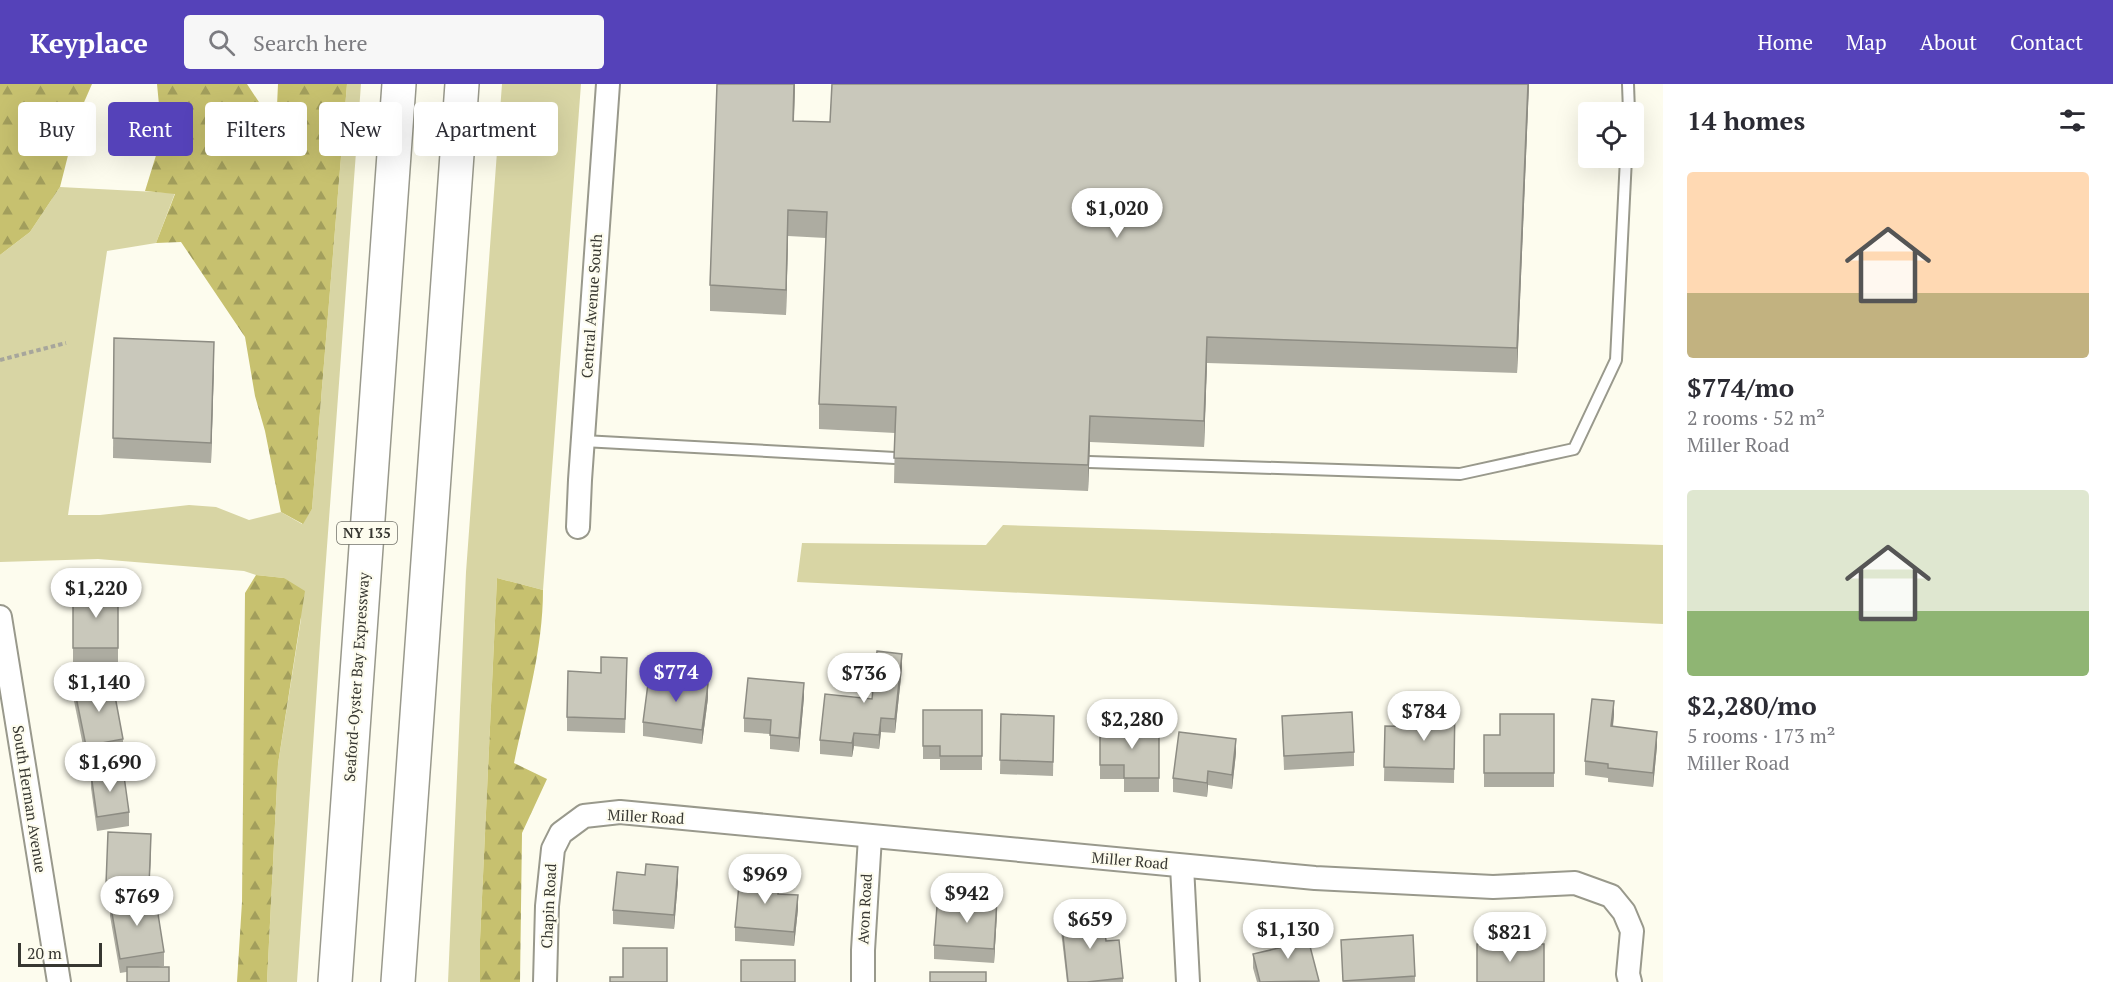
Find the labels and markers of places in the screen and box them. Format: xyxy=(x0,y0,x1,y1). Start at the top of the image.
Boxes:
pin: $1,020 xyxy=(1068,188,1166,239)
pin: $1,220 xyxy=(47,568,145,619)
pin: $774 xyxy=(640,652,712,703)
pin: $736 xyxy=(828,653,900,704)
pin: $1,140 xyxy=(50,662,148,713)
pin: $784 xyxy=(1388,691,1460,742)
pin: $2,280 xyxy=(1083,699,1181,750)
pin: $1,690 xyxy=(61,742,159,793)
pin: $969 xyxy=(729,854,801,905)
pin: $942 xyxy=(931,873,1003,924)
pin: $769 xyxy=(101,876,173,927)
pin: $659 xyxy=(1054,899,1126,950)
pin: $1,130 xyxy=(1239,909,1337,960)
pin: $821 xyxy=(1474,912,1546,963)

